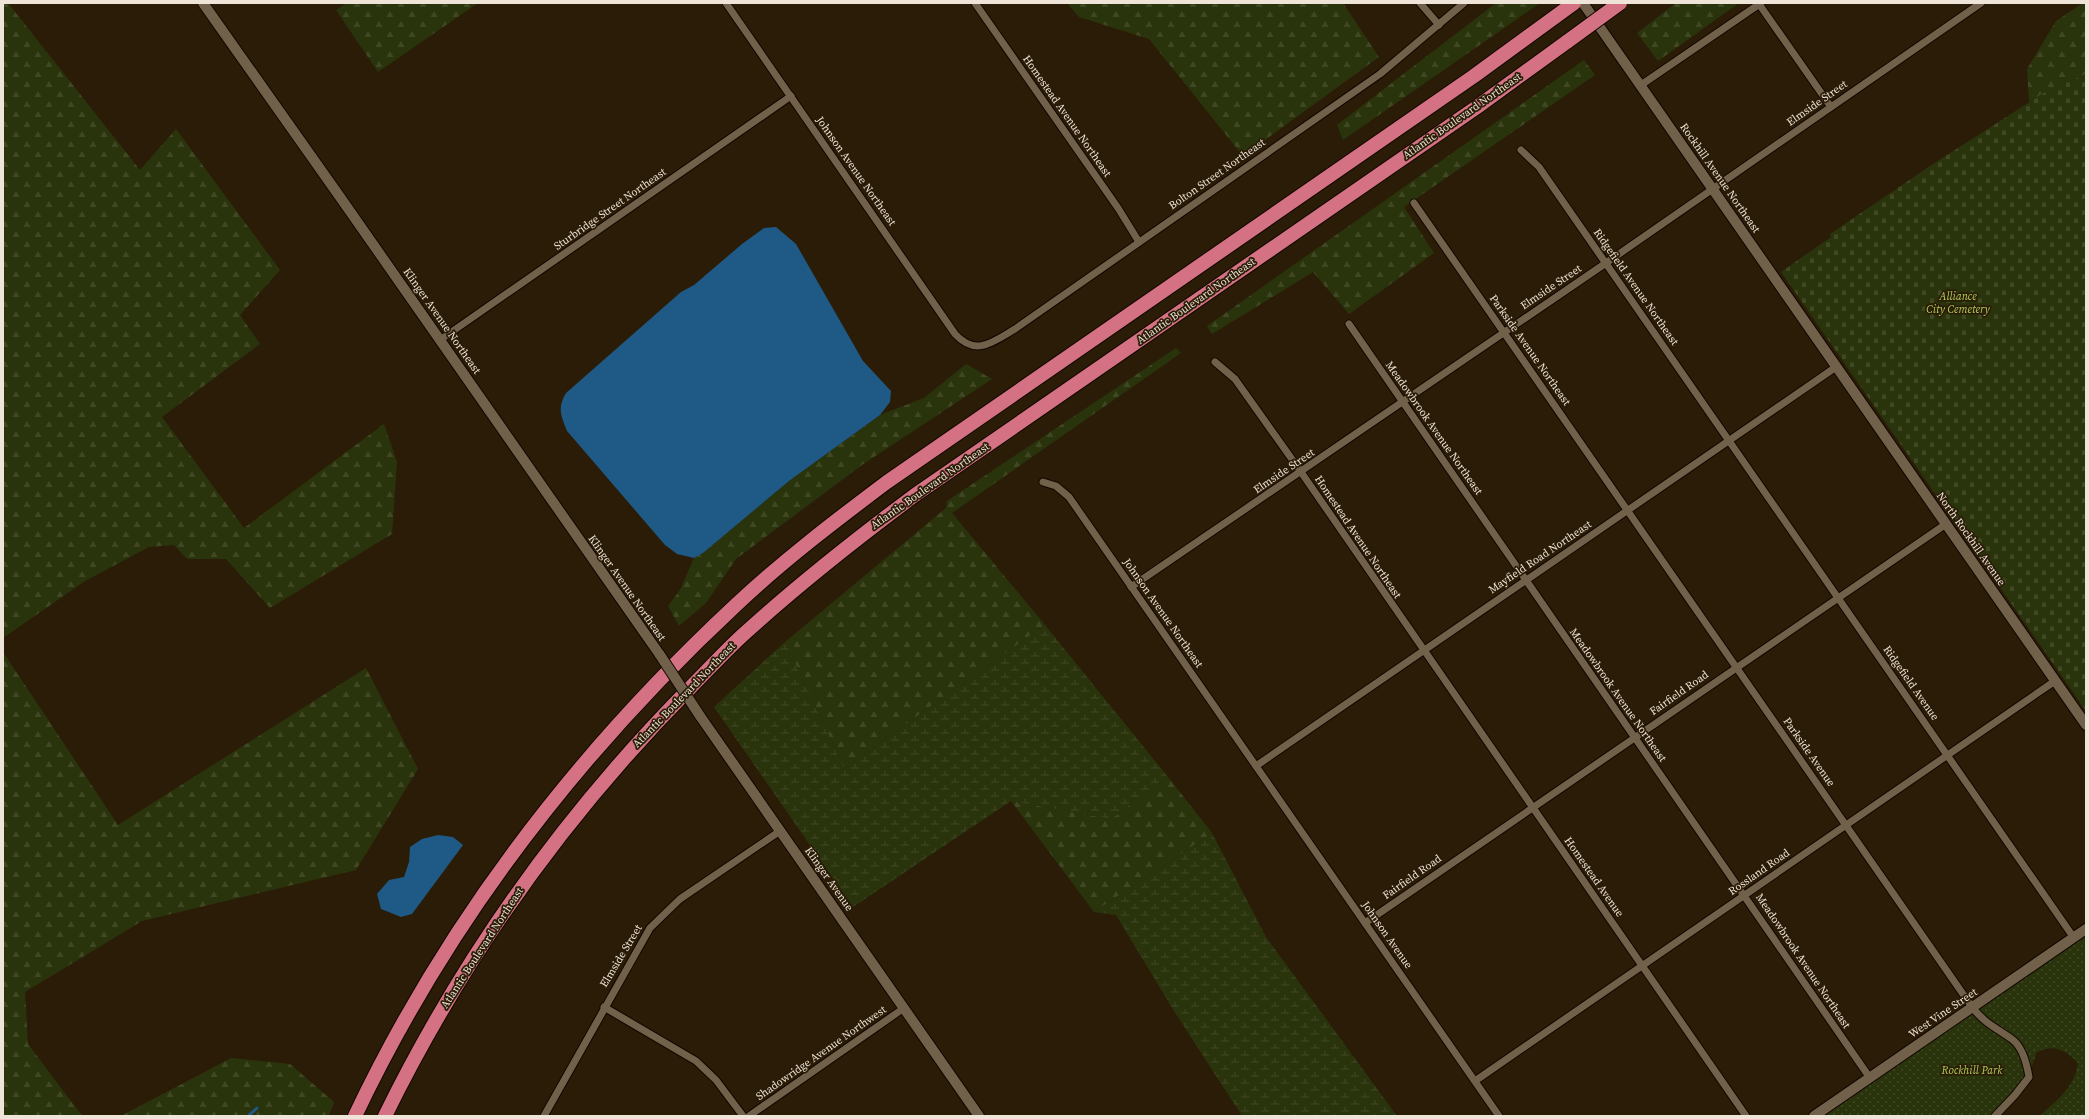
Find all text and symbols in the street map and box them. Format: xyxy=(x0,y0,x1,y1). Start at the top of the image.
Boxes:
street label: Homestead Avenue Northeast xyxy=(1019,52,1115,180)
street label: Atlantic Boulevard Northeast xyxy=(1400,69,1525,163)
street label: Elmside Street xyxy=(1784,76,1851,129)
street label: Johnson Avenue Northeast xyxy=(812,113,900,229)
street label: Rockhill Avenue Northeast xyxy=(1676,120,1764,236)
street label: Bolton Street Northeast xyxy=(1166,135,1269,213)
street label: Sturbridge Street Northeast xyxy=(551,164,669,253)
street label: Ridgefield Avenue Northeast xyxy=(1590,226,1682,349)
street label: Atlantic Boulevard Northeast xyxy=(1134,254,1259,348)
street label: Elmside Street xyxy=(1517,261,1585,313)
street label: Klinger Avenue Northeast xyxy=(400,265,485,377)
park label: Alliance City Cemetery xyxy=(1926,289,1991,317)
street label: Parkside Avenue Northeast xyxy=(1486,292,1574,409)
street label: Meadowbrook Avenue Northeast xyxy=(1382,358,1486,498)
street label: Atlantic Boulevard Northeast xyxy=(868,439,993,533)
street label: Elmside Street xyxy=(1250,445,1318,497)
street label: Homestead Avenue Northeast xyxy=(1311,473,1405,602)
street label: North Rockhill Avenue xyxy=(1933,489,2009,589)
street label: Mayfield Road Northeast xyxy=(1486,517,1595,597)
street label: Klinger Avenue Northeast xyxy=(585,532,670,644)
street label: Johnson Avenue Northeast xyxy=(1119,555,1207,671)
street label: Meadowbrook Avenue Northeast xyxy=(1566,625,1670,765)
street label: Atlantic Boulevard Northeast xyxy=(629,639,739,751)
street label: Ridgefield Avenue xyxy=(1880,643,1943,724)
street label: Fairfield Road xyxy=(1647,667,1712,719)
street label: Parkside Avenue xyxy=(1780,715,1839,790)
street label: Homestead Avenue xyxy=(1561,834,1627,920)
street label: Klinger Avenue xyxy=(801,844,857,914)
street label: Rossland Road xyxy=(1725,845,1793,899)
street label: Fairfield Road xyxy=(1380,851,1445,903)
street label: Atlantic Boulevard Northeast xyxy=(437,884,527,1011)
street label: Meadowbrook Avenue Northeast xyxy=(1752,891,1854,1032)
street label: Johnson Avenue xyxy=(1358,897,1416,972)
street label: Elmside Street xyxy=(596,921,646,990)
street label: West Vine Street xyxy=(1906,984,1981,1041)
street label: Shadowridge Avenue Northwest xyxy=(753,1002,889,1104)
park label: Rockhill Park xyxy=(1941,1063,2003,1078)

